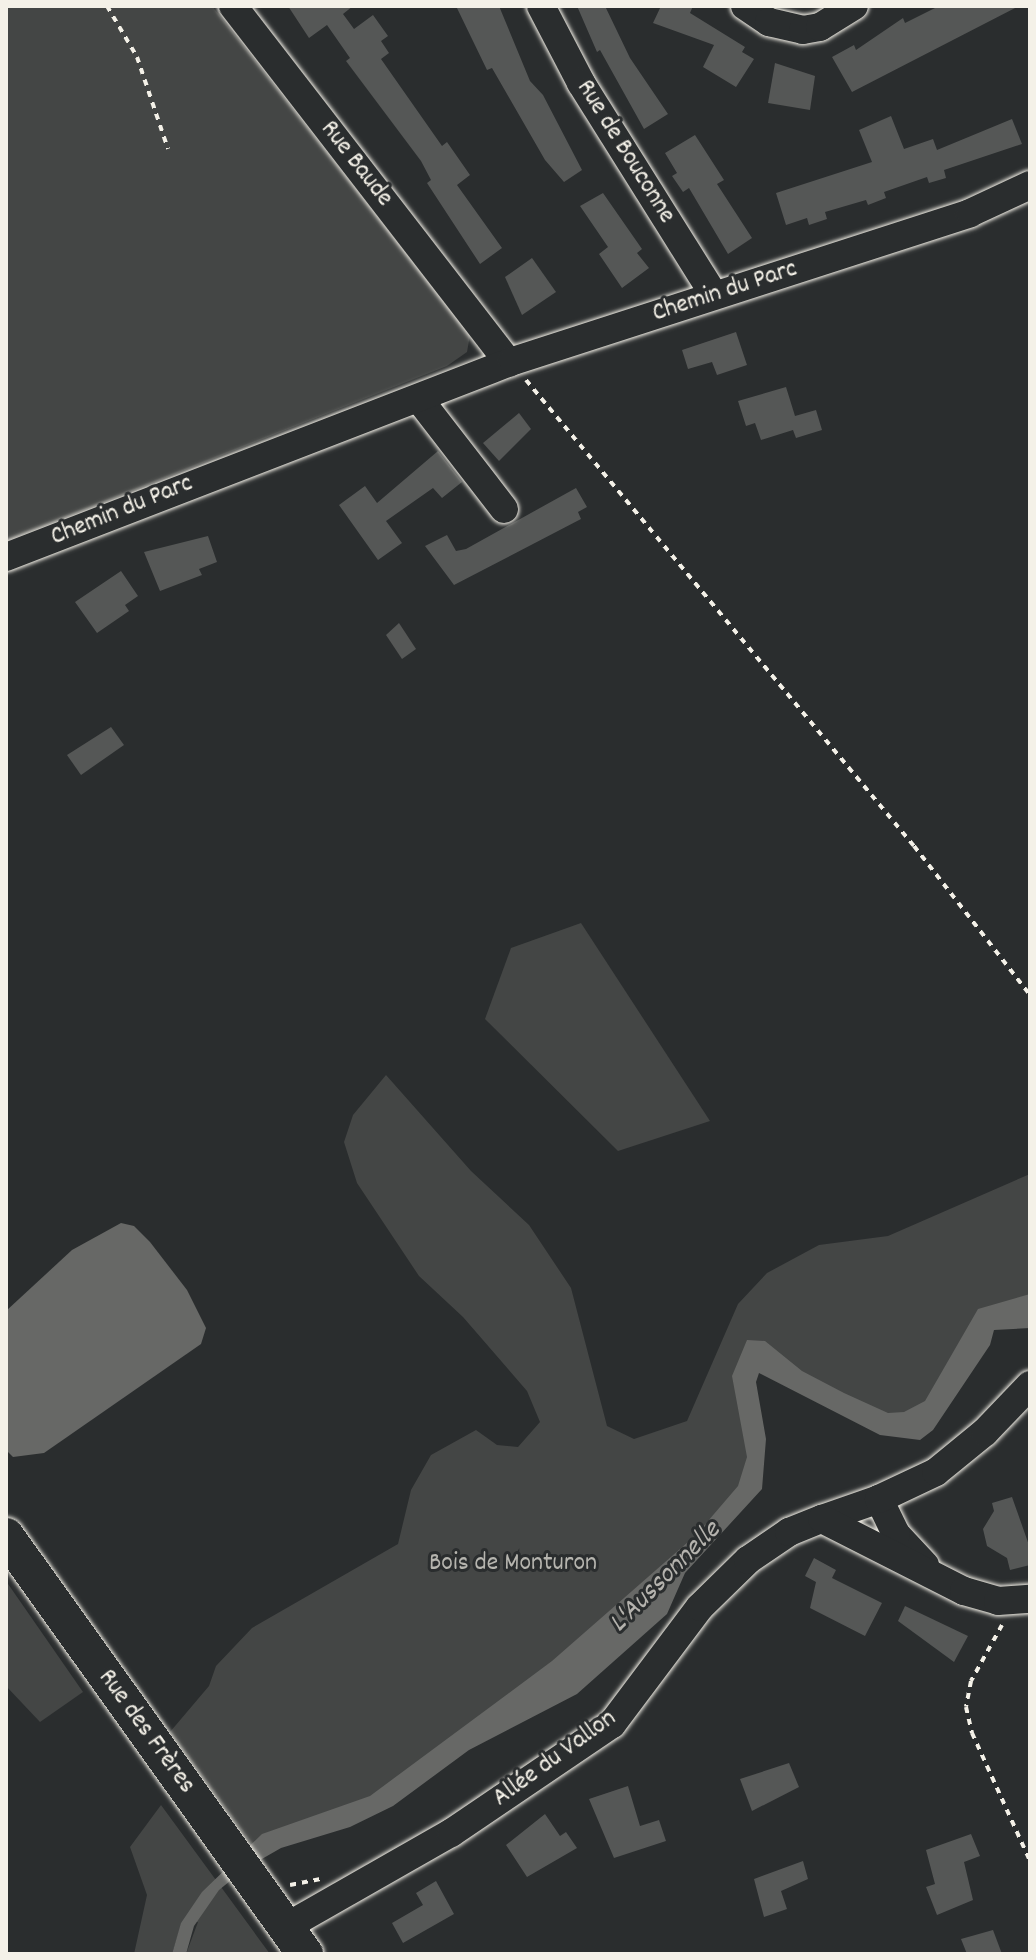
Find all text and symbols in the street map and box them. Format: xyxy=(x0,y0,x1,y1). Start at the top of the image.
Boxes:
street label: Rue de Bouconne xyxy=(568,74,682,230)
street label: Rue Baude xyxy=(313,115,399,213)
street label: Chemin du Parc xyxy=(649,254,801,330)
street label: Chemin du Parc xyxy=(47,468,197,554)
water label: L'Aussonnelle xyxy=(603,1515,729,1641)
park label: Bois de Monturon xyxy=(429,1548,597,1580)
street label: Rue des Frères xyxy=(90,1664,202,1800)
street label: Allée du Vallon xyxy=(487,1704,623,1814)

